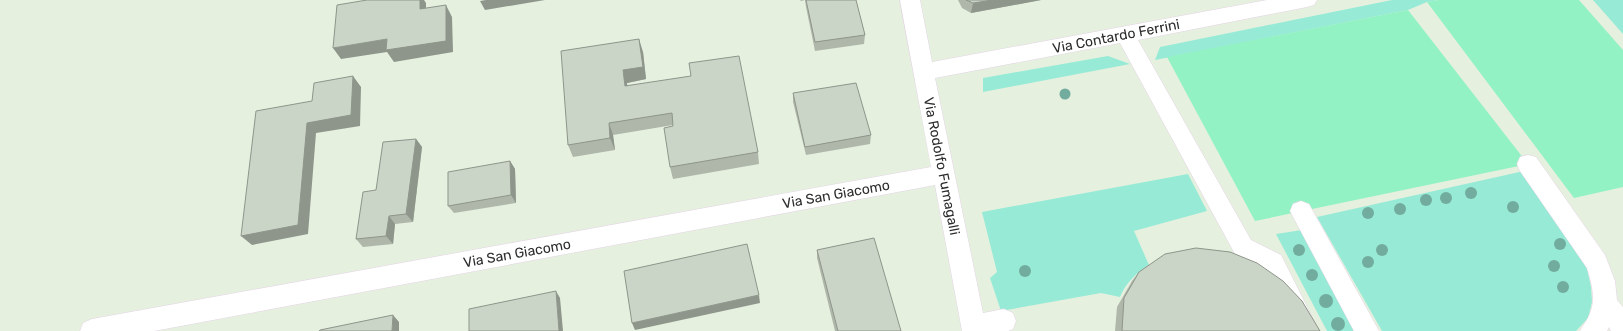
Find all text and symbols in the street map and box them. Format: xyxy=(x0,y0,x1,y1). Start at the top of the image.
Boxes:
street label: Via Contardo Ferrini xyxy=(1051,16,1181,57)
street label: Via Rodolfo Fumagalli xyxy=(920,96,963,237)
street label: Via San Giacomo xyxy=(781,177,891,212)
street label: Via San Giacomo xyxy=(462,236,572,271)

